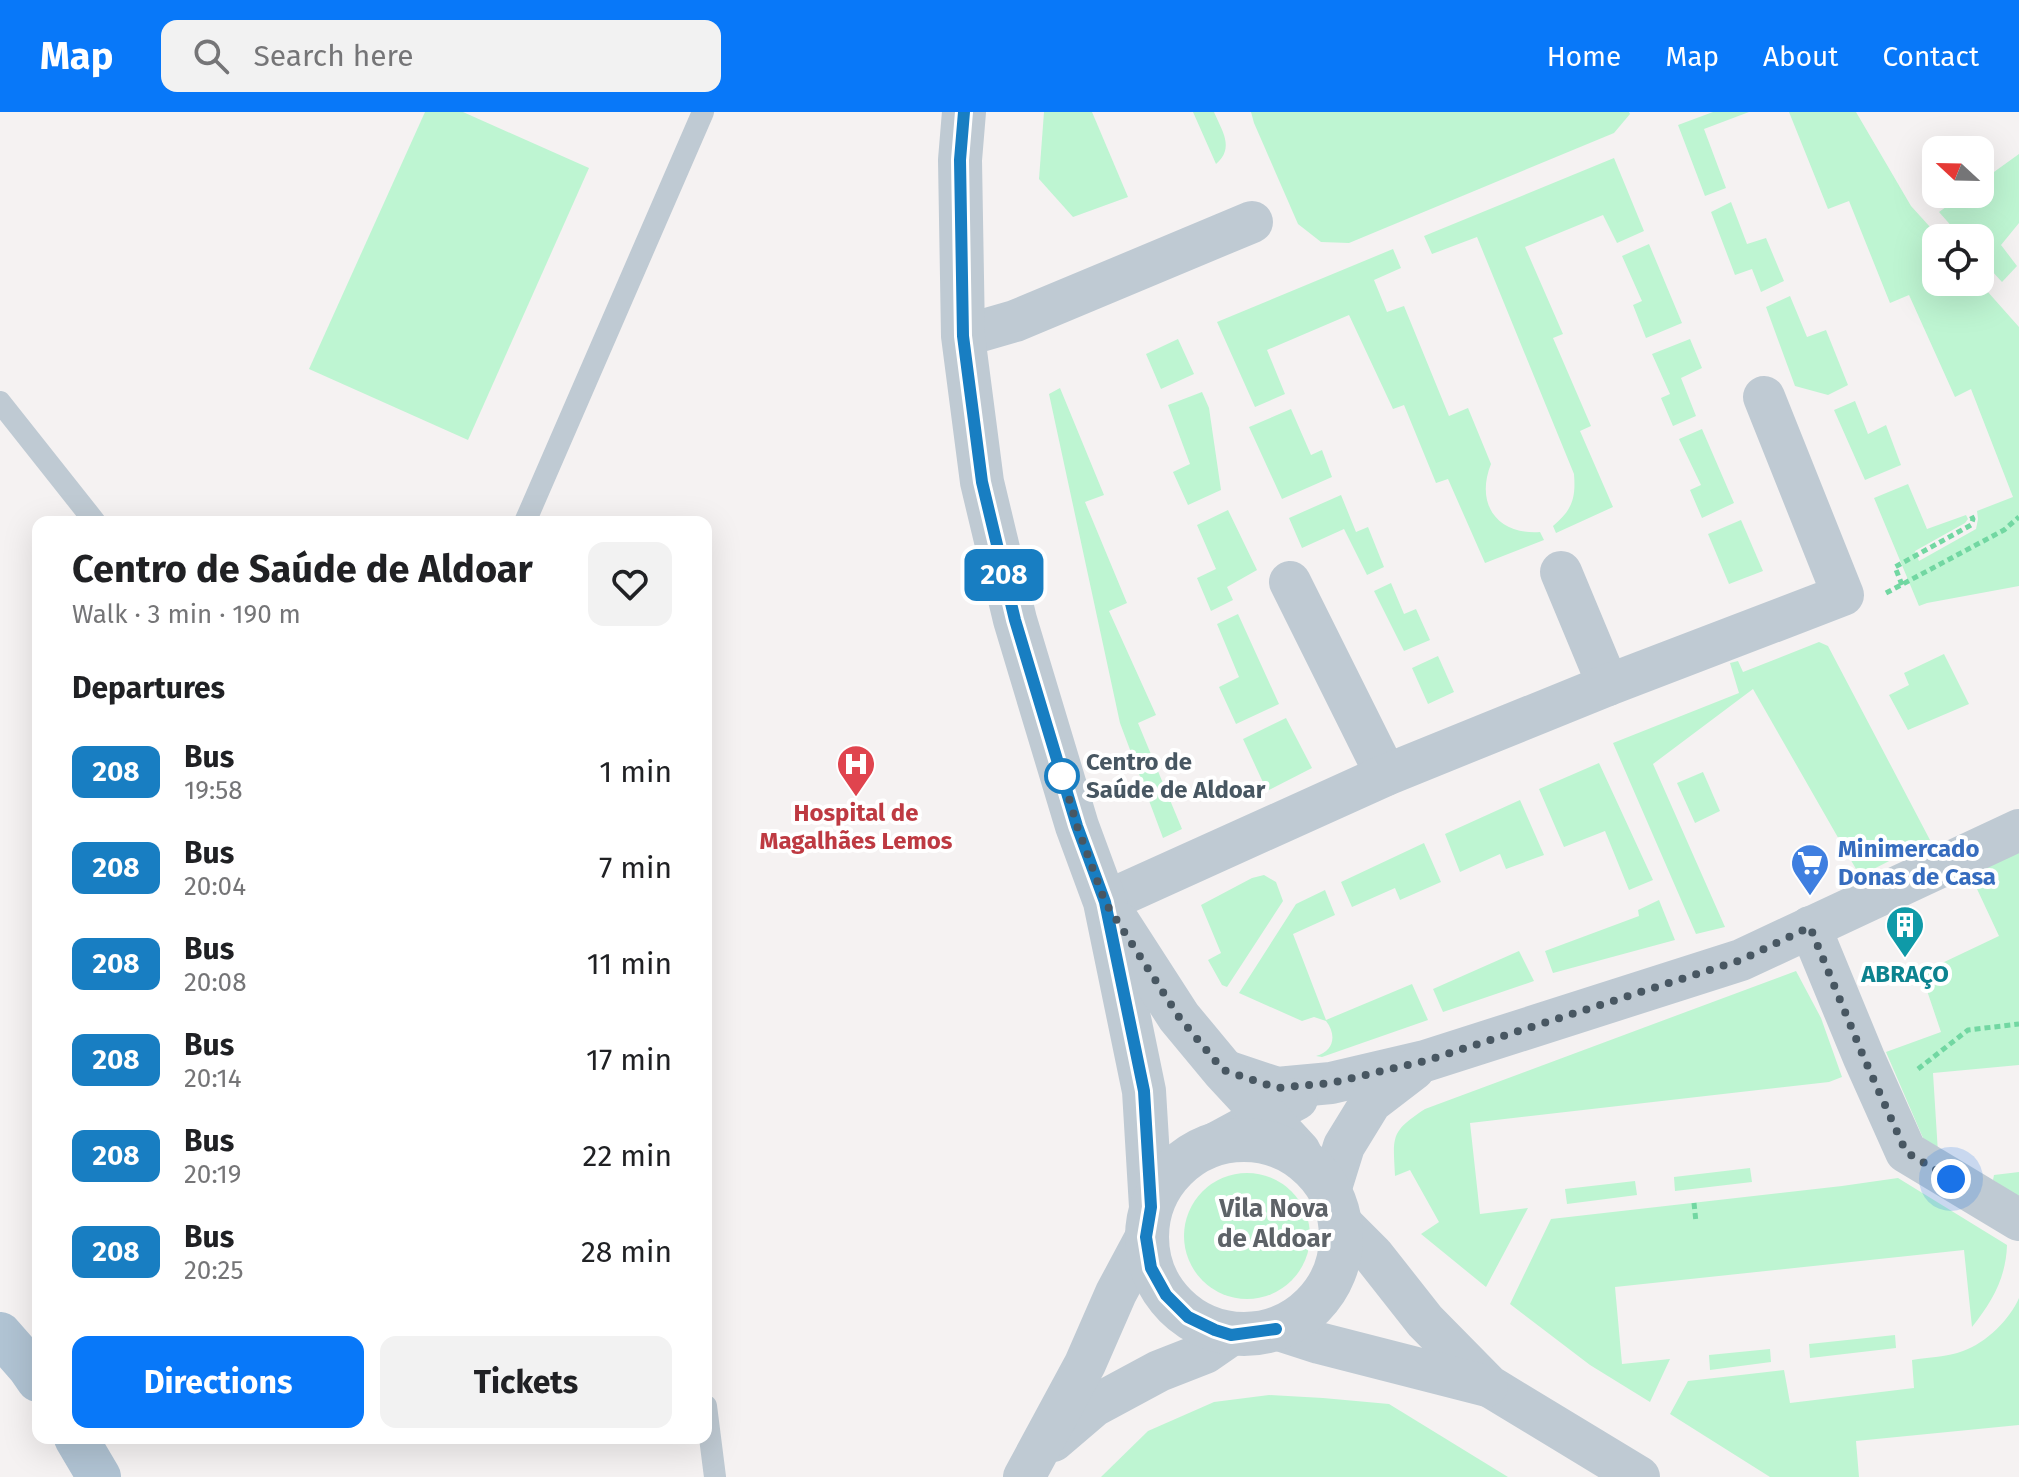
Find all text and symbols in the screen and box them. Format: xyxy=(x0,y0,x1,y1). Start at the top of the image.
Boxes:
search box xyxy=(161,20,721,92)
text: Map xyxy=(40,33,113,79)
icon: search xyxy=(189,34,233,78)
text: Search here xyxy=(253,38,414,74)
text: Home xyxy=(1547,40,1621,73)
text: Map xyxy=(1665,40,1719,73)
text: About xyxy=(1763,40,1838,73)
text: Contact xyxy=(1882,40,1979,73)
north arrow xyxy=(1922,136,1994,208)
map controls xyxy=(1922,136,1994,296)
button: locate xyxy=(1922,224,1994,296)
button: heart xyxy=(588,542,672,626)
text: Centro de Saúde de Aldoar xyxy=(72,546,533,592)
line badge: 208 xyxy=(958,549,1050,601)
text: 208 xyxy=(980,558,1028,591)
text: Walk · 3 min · 190 m xyxy=(72,599,301,630)
text: Departures xyxy=(72,670,225,706)
text: Bus xyxy=(184,739,234,775)
hospital icon: Hospital de Magalhães Lemos xyxy=(835,743,877,798)
place label: Centro de Saúde de Aldoar xyxy=(1086,748,1266,804)
text: 1 min xyxy=(599,754,672,790)
text: 208 xyxy=(92,755,140,788)
marker: Centro de Saúde de Aldoar xyxy=(1045,759,1079,793)
text: 19:58 xyxy=(184,775,243,806)
place label: Hospital de Magalhães Lemos xyxy=(760,799,953,855)
text: Bus xyxy=(184,835,234,871)
place label: Minimercado Donas de Casa xyxy=(1838,835,1996,891)
supermarket icon: Minimercado Donas de Casa xyxy=(1789,842,1831,897)
text: 7 min xyxy=(599,850,672,886)
text: 208 xyxy=(92,851,140,884)
text: 20:04 xyxy=(184,871,246,902)
building icon: ABRAÇO xyxy=(1884,904,1926,959)
text: Bus xyxy=(184,931,234,967)
text: 11 min xyxy=(587,946,672,982)
text: 208 xyxy=(92,947,140,980)
place label: ABRAÇO xyxy=(1860,960,1949,990)
text: 20:08 xyxy=(184,967,246,998)
text: Bus xyxy=(184,1027,234,1063)
text: 17 min xyxy=(586,1042,672,1078)
text: 208 xyxy=(92,1043,140,1076)
text: 20:14 xyxy=(184,1063,242,1094)
text: Bus xyxy=(184,1123,234,1159)
text: 22 min xyxy=(583,1138,672,1174)
text: 208 xyxy=(92,1139,140,1172)
text: 20:19 xyxy=(184,1159,242,1190)
your location xyxy=(1931,1159,1971,1199)
district label: Vila Nova de Aldoar xyxy=(1217,1193,1332,1254)
text: Bus xyxy=(184,1219,234,1255)
text: 28 min xyxy=(581,1234,672,1270)
text: 208 xyxy=(92,1235,140,1268)
text: 20:25 xyxy=(184,1255,244,1286)
button: Directions xyxy=(72,1336,364,1428)
button: Tickets xyxy=(380,1336,672,1428)

